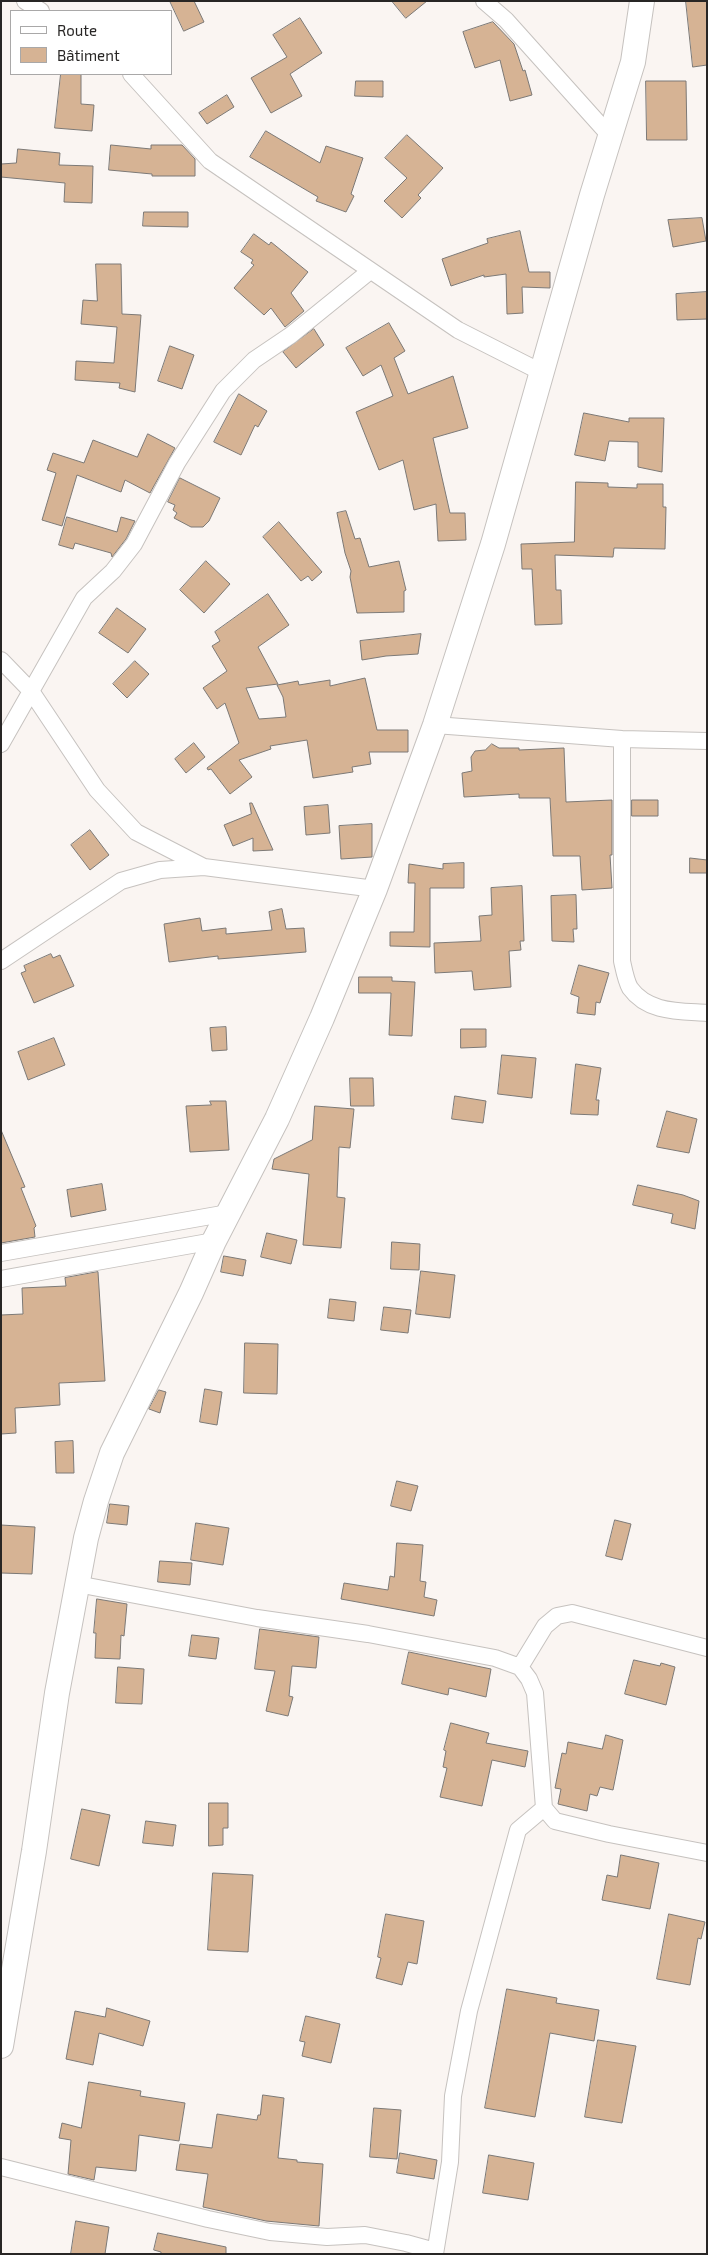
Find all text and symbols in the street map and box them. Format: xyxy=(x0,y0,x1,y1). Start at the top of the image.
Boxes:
legend xyxy=(10,10,172,75)
text: Route xyxy=(57,21,97,39)
text: Bâtiment xyxy=(57,46,120,64)

